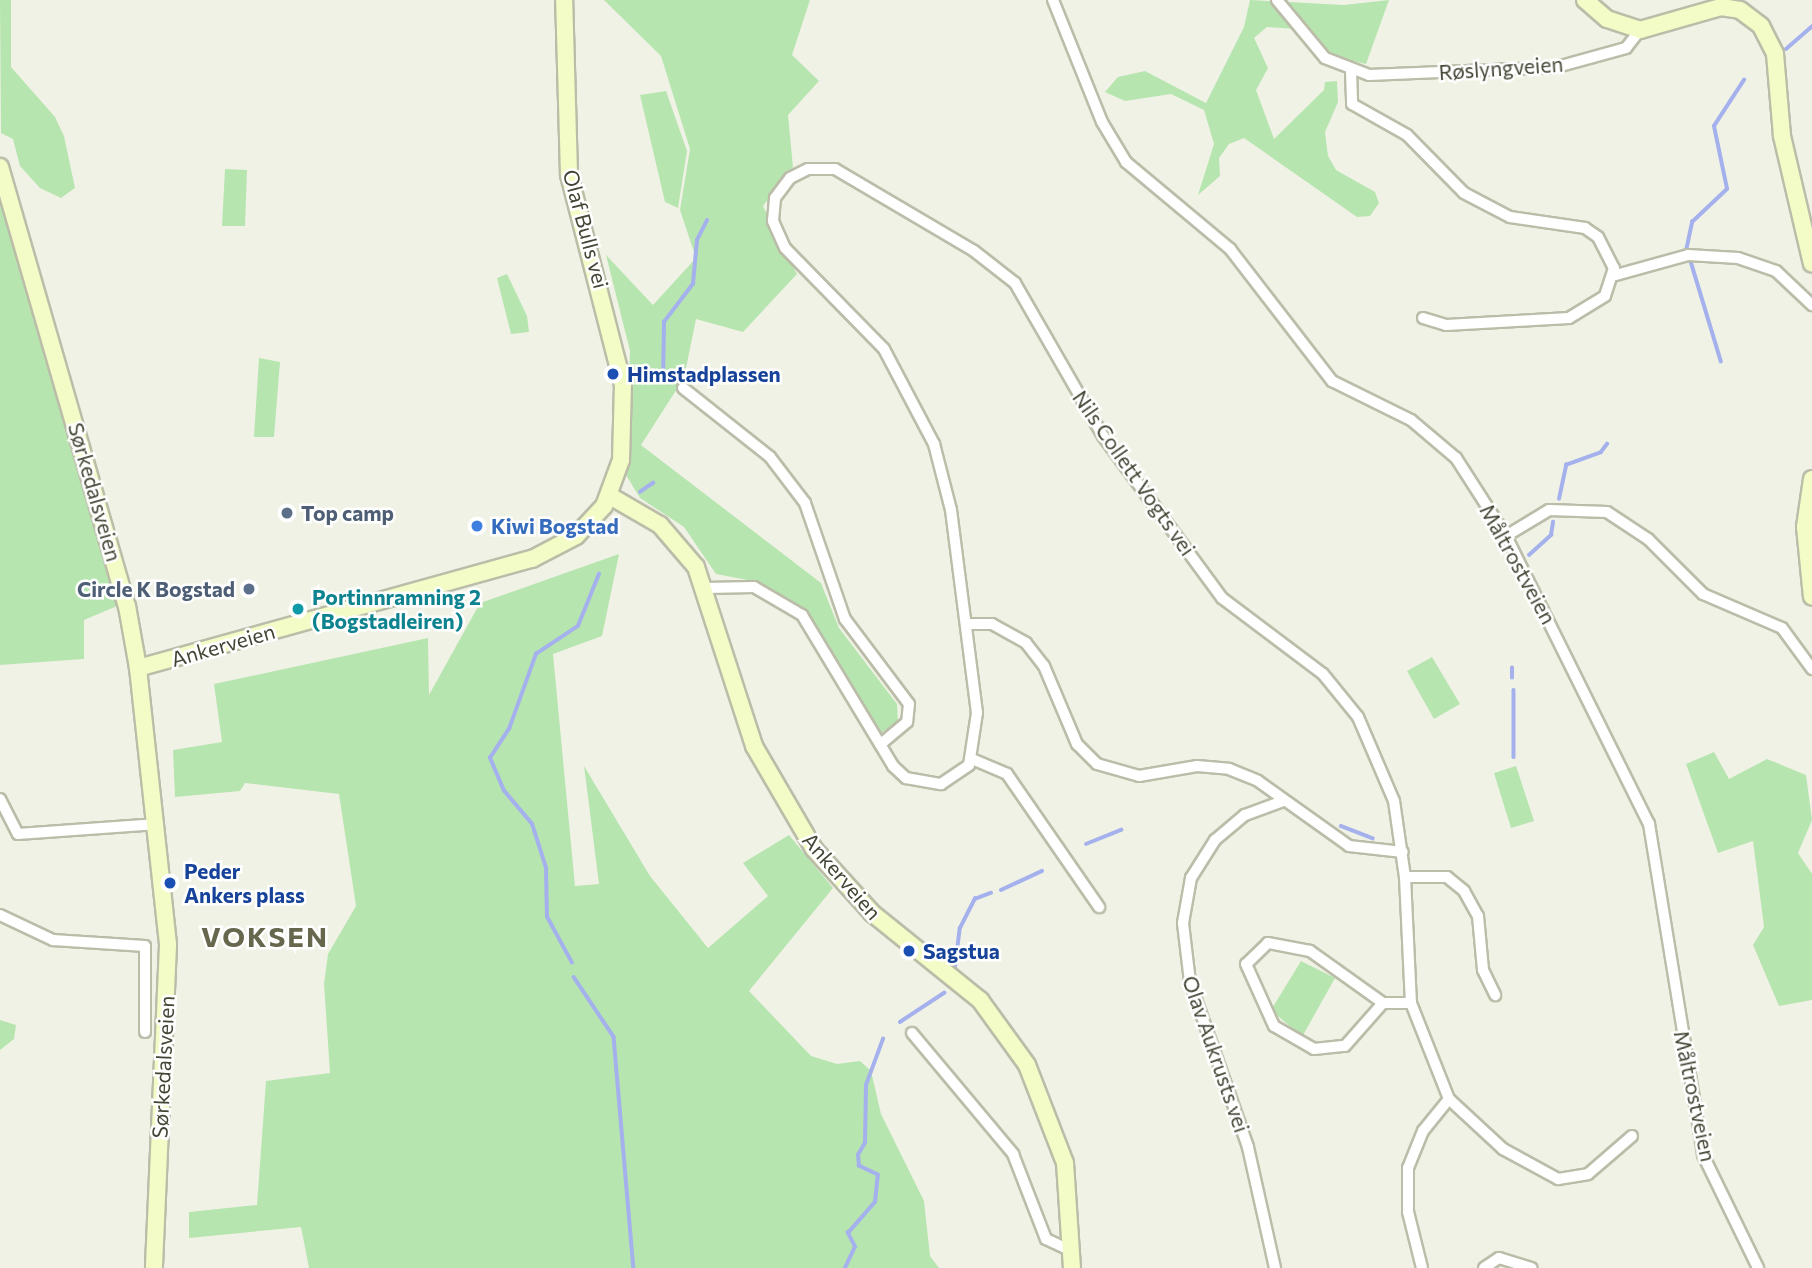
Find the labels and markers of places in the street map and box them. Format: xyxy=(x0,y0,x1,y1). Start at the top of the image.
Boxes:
place label: Himstadplassen xyxy=(627,361,781,387)
marker: Himstadplassen xyxy=(605,366,621,382)
place label: Top camp xyxy=(301,500,394,526)
marker: Top camp xyxy=(279,505,295,521)
place label: Kiwi Bogstad xyxy=(491,513,619,539)
marker: Kiwi Bogstad xyxy=(469,518,485,534)
place label: Circle K Bogstad xyxy=(77,576,235,602)
marker: Circle K Bogstad xyxy=(241,581,257,597)
place label: Portinnramning 2 (Bogstadleiren) xyxy=(312,584,481,634)
marker: Portinnramning 2 (Bogstadleiren) xyxy=(290,601,306,617)
place label: Peder Ankers plass xyxy=(184,858,305,908)
marker: Peder Ankers plass xyxy=(162,875,178,891)
place label: Sagstua xyxy=(923,938,1000,964)
marker: Sagstua xyxy=(901,943,917,959)

